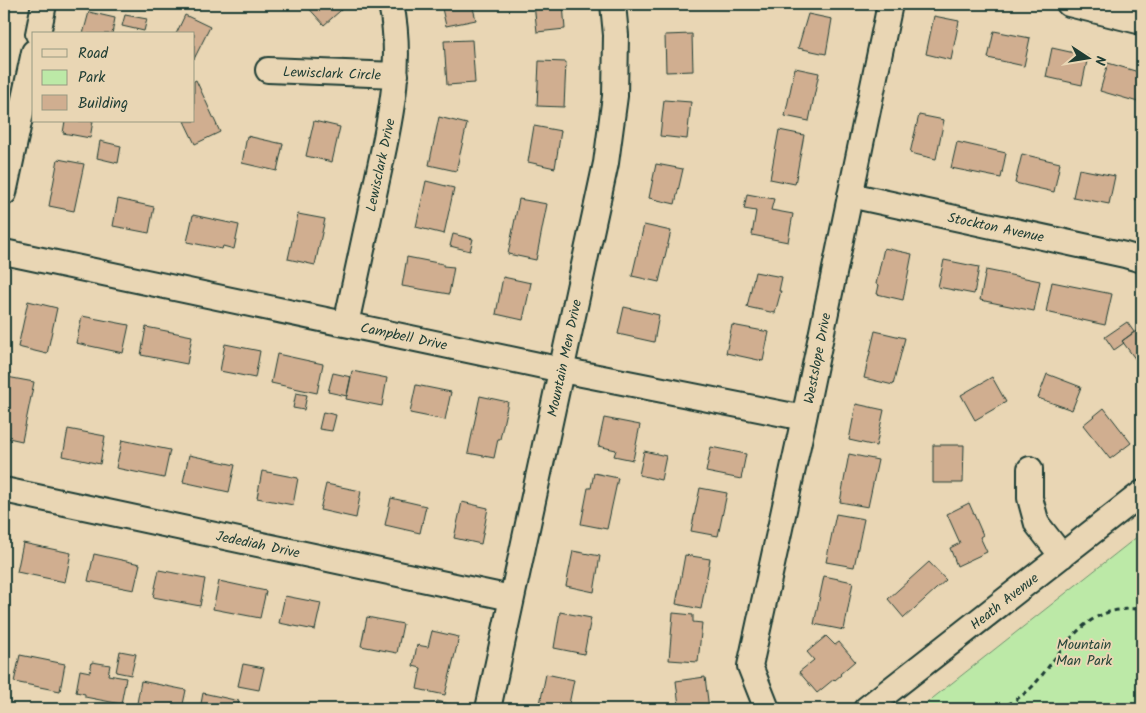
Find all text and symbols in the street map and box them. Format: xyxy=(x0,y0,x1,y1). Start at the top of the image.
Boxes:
legend xyxy=(32,32,195,122)
north arrow xyxy=(1064,32,1114,82)
text: Road xyxy=(78,42,109,66)
text: N xyxy=(1088,54,1111,67)
street label: Lewisclark Circle xyxy=(283,61,382,87)
text: Park xyxy=(78,66,106,90)
text: Building xyxy=(78,92,128,116)
street label: Lewisclark Drive xyxy=(360,116,402,214)
street label: Stockton Avenue xyxy=(946,207,1047,249)
street label: Mountain Men Drive xyxy=(542,297,588,419)
street label: Westslope Drive xyxy=(798,310,838,406)
street label: Campbell Drive xyxy=(358,317,450,357)
street label: Jedediah Drive xyxy=(214,525,303,565)
street label: Heath Avenue xyxy=(966,567,1044,636)
park label: Mountain Man Park xyxy=(1056,634,1112,672)

